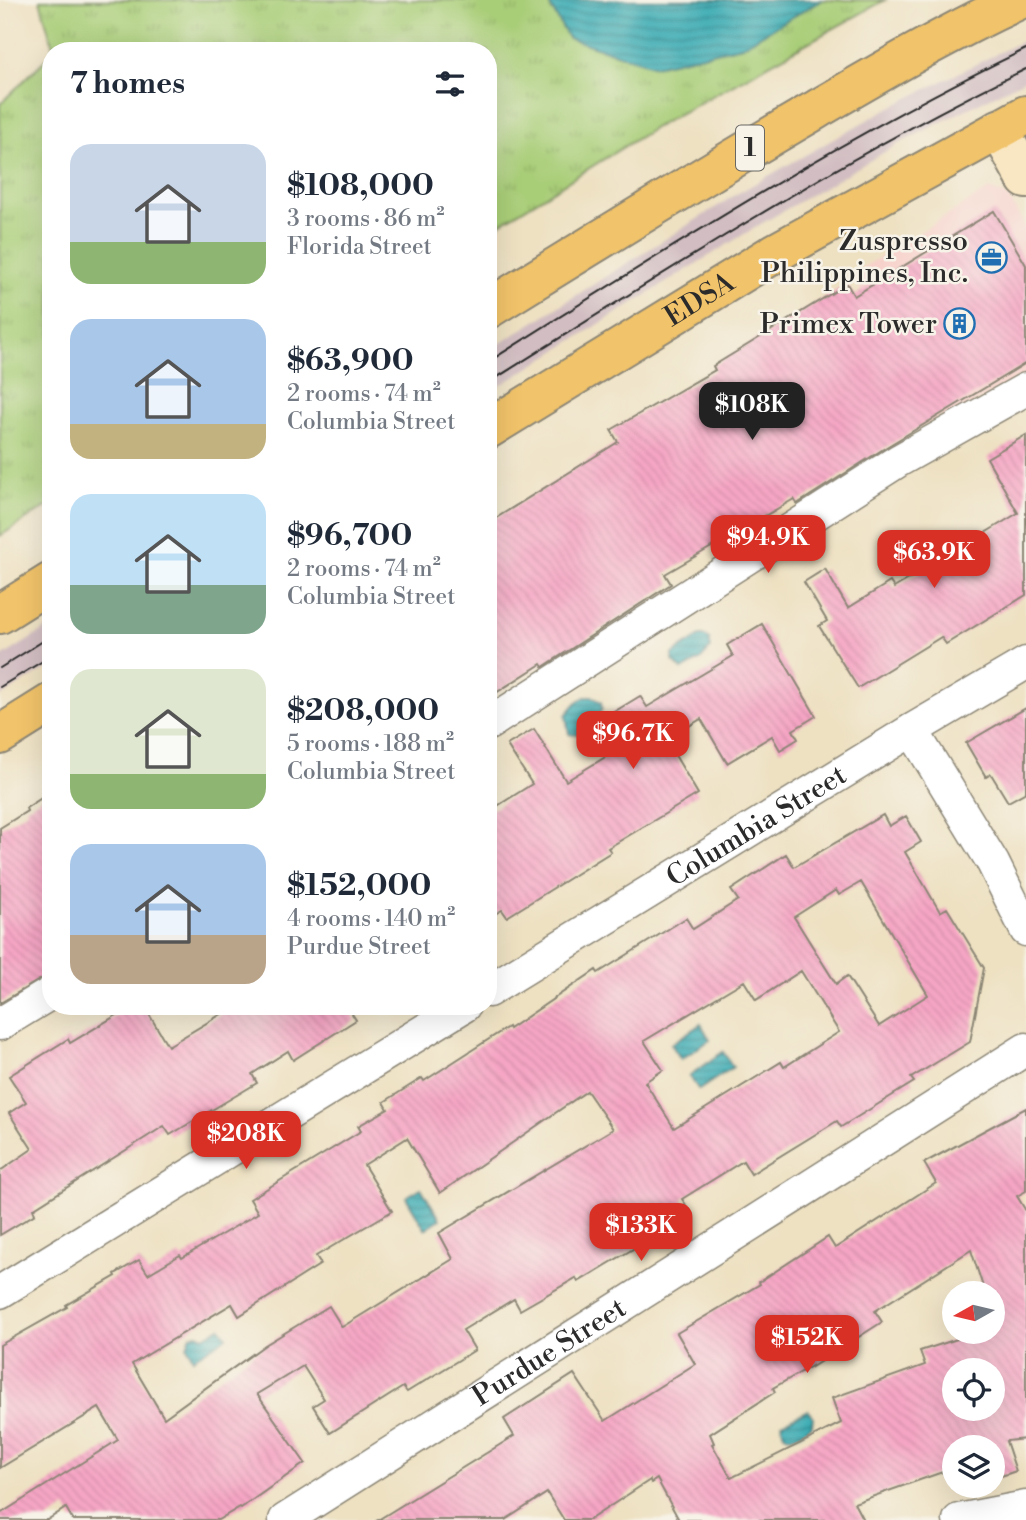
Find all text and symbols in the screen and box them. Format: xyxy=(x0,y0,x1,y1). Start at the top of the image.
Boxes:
text: 7 homes xyxy=(70,65,185,103)
icon: filters xyxy=(431,65,469,103)
road number: 1 xyxy=(736,125,764,170)
text: $108,000 xyxy=(287,167,434,205)
icon: home xyxy=(126,172,210,256)
text: 3 rooms · 86 m² xyxy=(287,205,444,233)
place label: Zuspresso Philippines, Inc. xyxy=(761,224,968,291)
text: Florida Street xyxy=(287,233,432,261)
office icon: Zuspresso Philippines, Inc. xyxy=(974,240,1008,274)
street label: EDSA xyxy=(658,264,742,334)
place label: Primex Tower xyxy=(760,307,937,342)
building icon: Primex Tower xyxy=(943,307,977,341)
text: $63,900 xyxy=(287,342,414,380)
icon: home xyxy=(126,347,210,431)
text: 2 rooms · 74 m² xyxy=(287,380,441,408)
pin: $108K xyxy=(703,382,801,442)
text: $108K xyxy=(715,391,789,419)
text: Columbia Street xyxy=(287,408,455,436)
pin: $94.9K xyxy=(711,516,825,575)
text: $96,700 xyxy=(287,517,412,555)
icon: home xyxy=(126,522,210,606)
text: $94.9K xyxy=(727,524,809,552)
pin: $63.9K xyxy=(877,530,991,590)
text: $63.9K xyxy=(893,539,975,567)
text: 2 rooms · 74 m² xyxy=(287,555,441,583)
text: Columbia Street xyxy=(287,583,455,611)
text: $208,000 xyxy=(287,692,439,730)
icon: home xyxy=(126,697,210,781)
pin: $96.7K xyxy=(576,712,690,771)
text: $96.7K xyxy=(592,720,674,748)
text: 5 rooms · 188 m² xyxy=(287,730,454,758)
street label: Columbia Street xyxy=(660,757,853,895)
text: Columbia Street xyxy=(287,758,455,786)
text: $152,000 xyxy=(287,867,431,905)
icon: home xyxy=(126,872,210,956)
text: 4 rooms · 140 m² xyxy=(287,905,455,933)
text: Purdue Street xyxy=(287,933,431,961)
pin: $208K xyxy=(197,1112,295,1171)
text: $208K xyxy=(207,1120,285,1148)
pin: $133K xyxy=(592,1204,690,1263)
text: $133K xyxy=(605,1212,677,1240)
north arrow xyxy=(942,1281,1004,1344)
map controls xyxy=(942,1281,1005,1498)
street label: Purdue Street xyxy=(466,1290,632,1414)
pin: $152K xyxy=(758,1316,856,1375)
text: $152K xyxy=(771,1324,843,1352)
button: locate xyxy=(942,1358,1005,1421)
button: layers xyxy=(942,1435,1005,1498)

